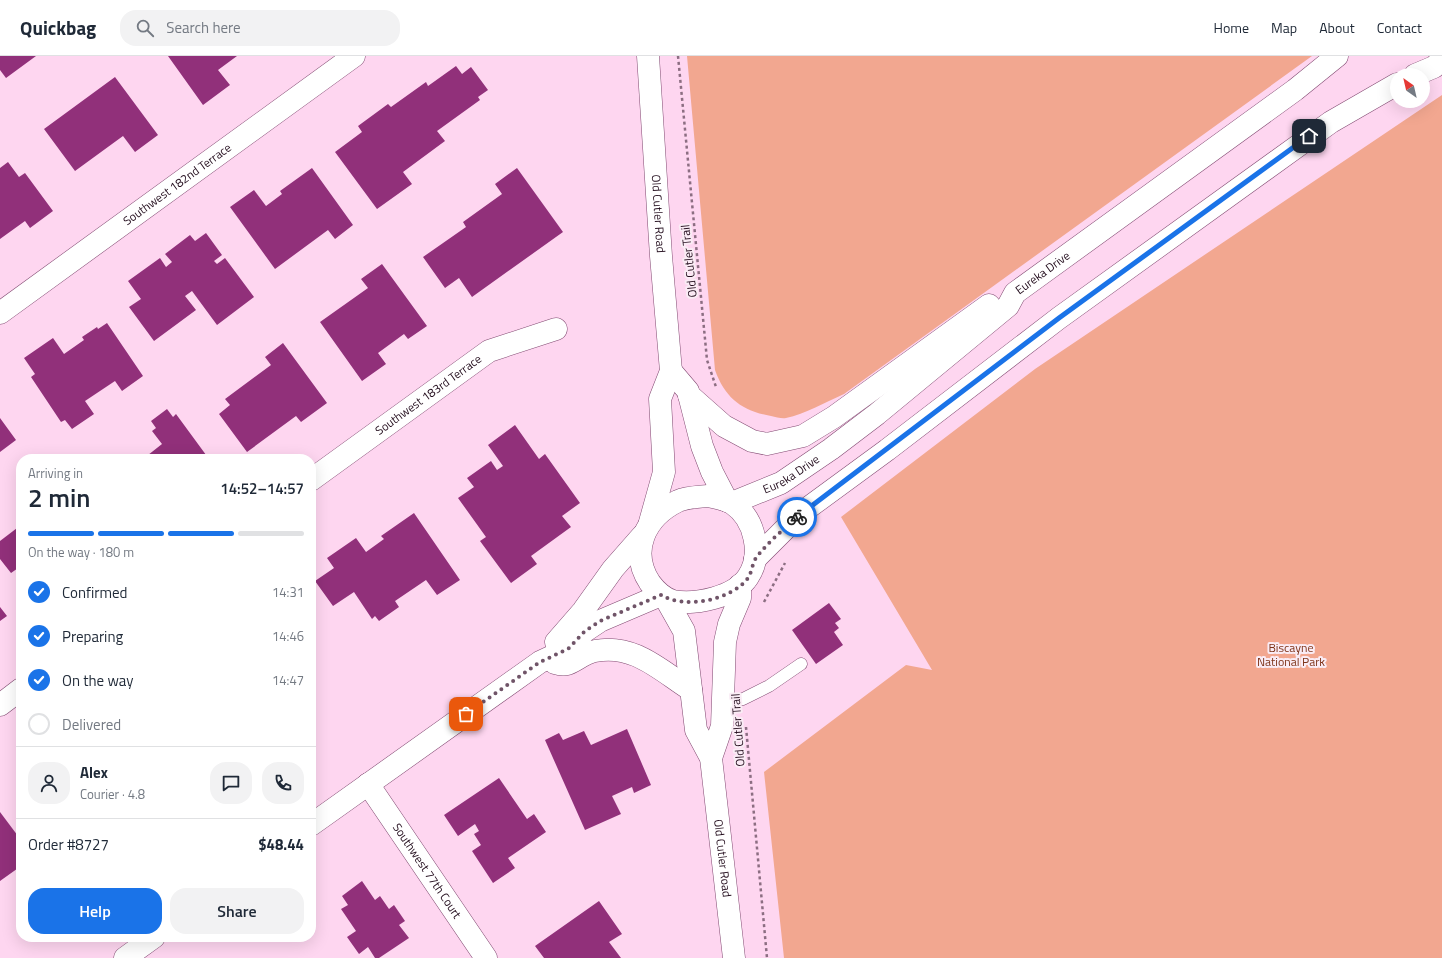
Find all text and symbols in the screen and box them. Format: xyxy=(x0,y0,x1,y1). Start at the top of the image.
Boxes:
search box xyxy=(120,10,400,46)
text: Quickbag xyxy=(20,13,96,42)
text: Search here xyxy=(166,16,241,39)
icon: search xyxy=(134,17,156,39)
text: Home xyxy=(1214,17,1249,38)
text: Map xyxy=(1271,17,1297,38)
text: About xyxy=(1319,17,1355,38)
text: Contact xyxy=(1377,17,1422,38)
north arrow xyxy=(1390,68,1430,108)
map controls xyxy=(1390,68,1430,108)
pin xyxy=(1292,119,1326,153)
icon: home xyxy=(1298,125,1320,147)
street label: Southwest 182nd Terrace xyxy=(119,138,235,230)
street label: Old Cutler Road xyxy=(647,174,671,253)
street label: Old Cutler Trail xyxy=(675,224,702,298)
street label: Eureka Drive xyxy=(1011,246,1074,299)
street label: Southwest 183rd Terrace xyxy=(371,349,485,440)
street label: Eureka Drive xyxy=(760,449,823,498)
text: Arriving in xyxy=(28,463,83,483)
text: 14:52–14:57 xyxy=(220,477,304,500)
text: 2 min xyxy=(28,478,91,517)
courier xyxy=(777,497,817,537)
icon: bike xyxy=(786,506,808,528)
text: On the way · 180 m xyxy=(28,542,134,562)
icon: check xyxy=(28,581,50,603)
text: Confirmed xyxy=(62,581,127,604)
text: 14:31 xyxy=(272,582,304,602)
icon: check xyxy=(28,625,50,647)
text: Preparing xyxy=(62,625,123,648)
text: 14:46 xyxy=(272,626,304,646)
park label: Biscayne National Park xyxy=(1257,638,1325,671)
icon: check xyxy=(28,669,50,691)
text: On the way xyxy=(62,669,134,692)
text: 14:47 xyxy=(272,670,304,690)
street label: Old Cutler Trail xyxy=(725,693,750,767)
pin xyxy=(449,697,483,731)
icon: bag xyxy=(455,703,477,725)
text: Delivered xyxy=(62,713,121,736)
text: Alex xyxy=(80,761,108,784)
button: person xyxy=(28,762,70,804)
button: chat xyxy=(210,762,252,804)
button: phone xyxy=(262,762,304,804)
text: Courier · 4.8 xyxy=(80,784,145,804)
street label: Old Cutler Road xyxy=(709,818,737,898)
street label: Southwest 77th Court xyxy=(388,819,467,923)
text: Order #8727 xyxy=(28,833,109,856)
text: $48.44 xyxy=(258,833,304,856)
button: Help xyxy=(28,888,162,934)
button: Share xyxy=(170,888,304,934)

